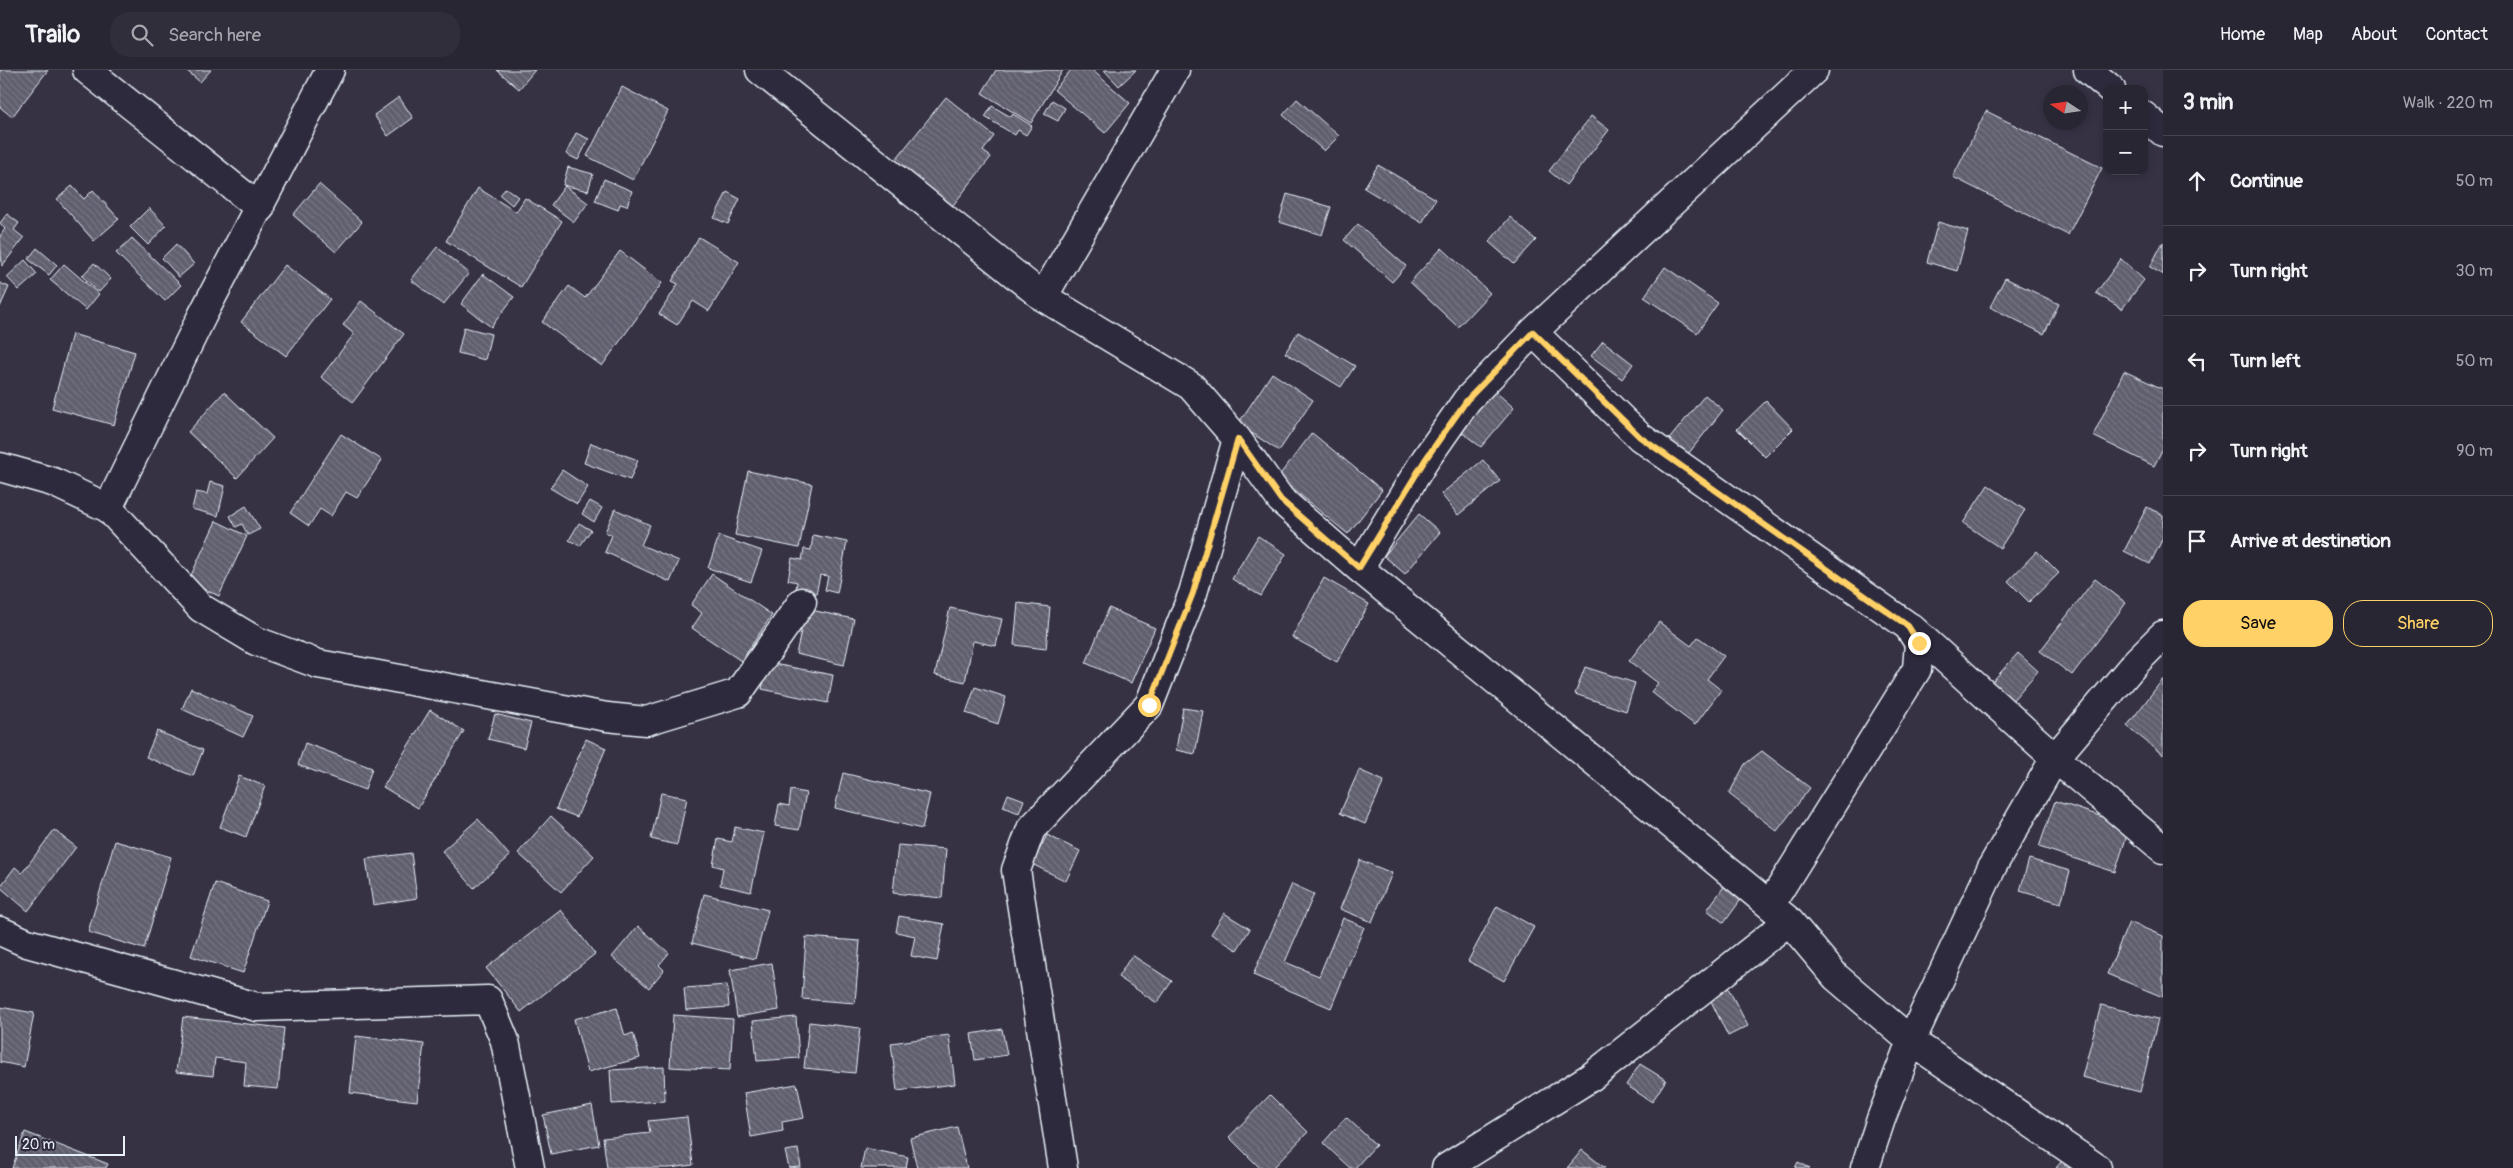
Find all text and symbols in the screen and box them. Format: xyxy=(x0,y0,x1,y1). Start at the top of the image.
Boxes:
search box xyxy=(110,12,460,57)
text: Trailo xyxy=(25,20,80,49)
icon: search xyxy=(128,21,156,49)
text: Search here xyxy=(168,23,261,47)
text: Home xyxy=(2220,23,2265,46)
text: Map xyxy=(2293,23,2323,46)
text: About xyxy=(2351,23,2397,46)
text: Contact xyxy=(2425,23,2488,46)
north arrow xyxy=(2043,85,2088,130)
map controls xyxy=(2103,85,2148,175)
button: + xyxy=(2103,85,2148,130)
text: 3 min xyxy=(2183,89,2233,116)
text: Walk · 220 m xyxy=(2403,93,2493,113)
button: − xyxy=(2103,130,2148,175)
icon: ahead xyxy=(2183,167,2211,195)
text: Continue xyxy=(2230,169,2303,193)
text: 50 m xyxy=(2456,171,2493,191)
icon: right xyxy=(2183,257,2211,285)
text: Turn right xyxy=(2230,259,2308,283)
text: 30 m xyxy=(2455,261,2493,281)
icon: left xyxy=(2183,347,2211,375)
text: Turn left xyxy=(2230,349,2300,373)
text: 50 m xyxy=(2456,351,2493,371)
icon: right xyxy=(2183,437,2211,465)
text: Turn right xyxy=(2230,439,2308,463)
text: 90 m xyxy=(2456,441,2493,461)
icon: arrive xyxy=(2183,527,2211,555)
text: Arrive at destination xyxy=(2230,529,2391,553)
button: Save xyxy=(2183,600,2333,647)
button: Share xyxy=(2343,600,2493,647)
route end xyxy=(1908,632,1931,655)
route start xyxy=(1138,694,1161,717)
scale bar xyxy=(15,1133,125,1156)
text: 20 m xyxy=(22,1136,55,1153)

